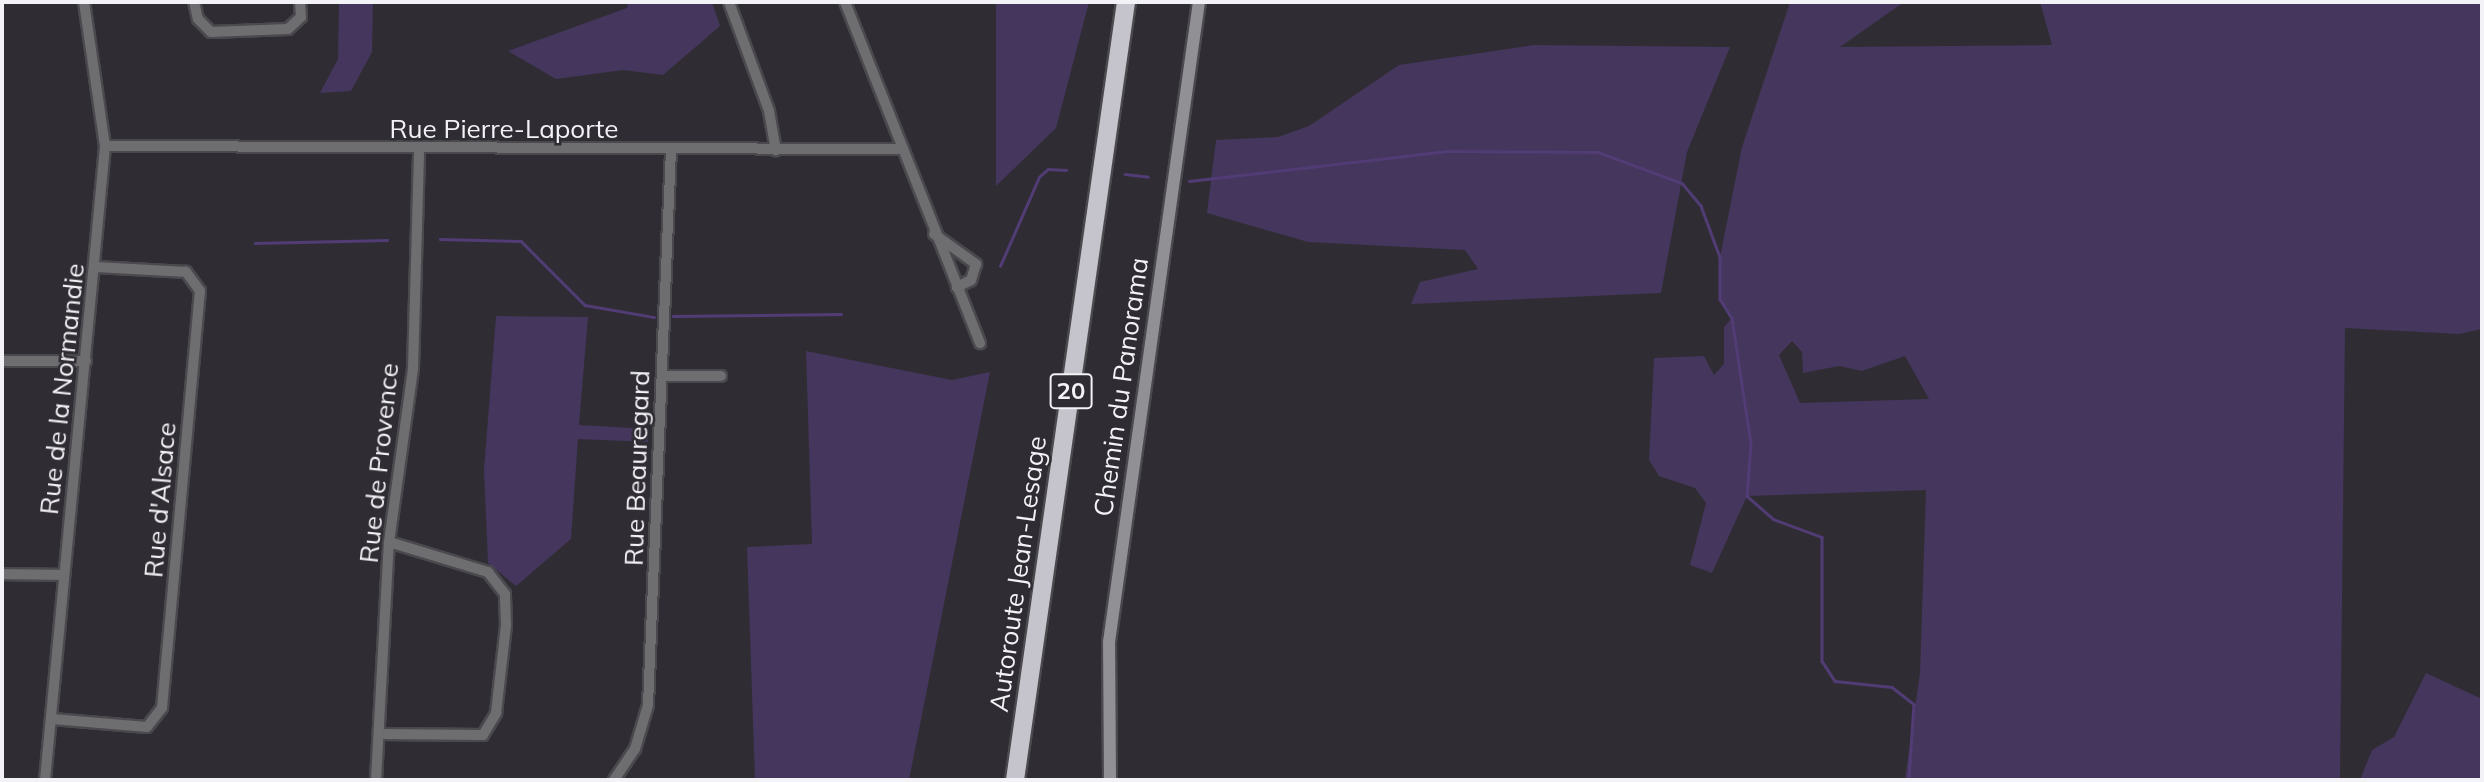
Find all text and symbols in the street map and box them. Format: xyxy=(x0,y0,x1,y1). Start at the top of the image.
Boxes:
street label: Rue Pierre-Laporte xyxy=(390,113,618,145)
street label: Chemin du Panorama xyxy=(1087,256,1155,518)
street label: Rue de la Normandie xyxy=(33,262,91,516)
street label: Rue de Provence xyxy=(353,362,405,564)
street label: Rue Beauregard xyxy=(618,370,656,566)
road number: 20 xyxy=(1048,370,1094,412)
street label: Rue d'Alsace xyxy=(138,421,182,579)
street label: Autoroute Jean-Lesage xyxy=(983,434,1053,714)

